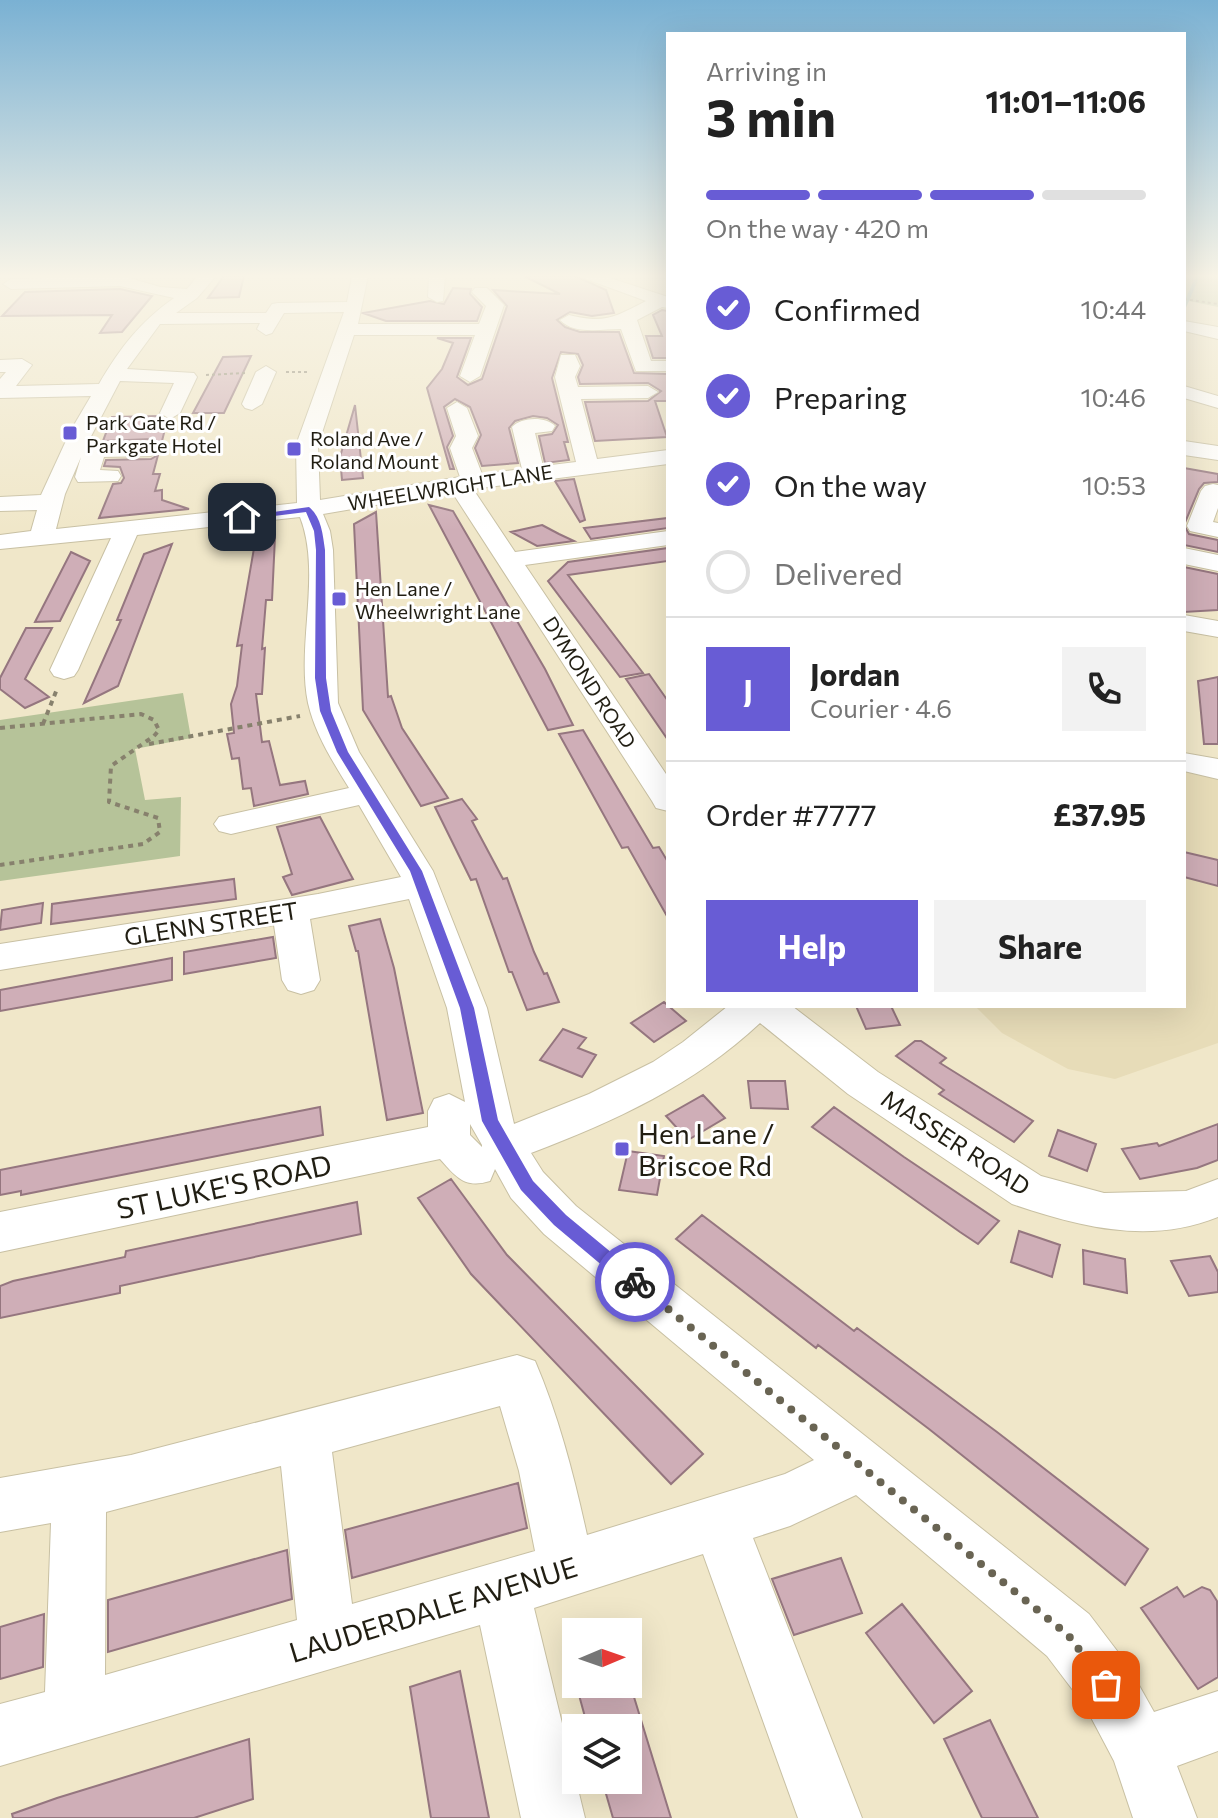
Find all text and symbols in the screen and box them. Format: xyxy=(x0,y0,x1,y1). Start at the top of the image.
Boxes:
text: Arriving in xyxy=(706,55,827,86)
text: 11:01–11:06 xyxy=(985,82,1146,119)
text: 3 min xyxy=(706,84,836,148)
text: On the way · 420 m xyxy=(706,212,929,243)
icon: check xyxy=(706,286,750,330)
text: Confirmed xyxy=(774,290,921,327)
text: 10:44 xyxy=(1081,293,1146,324)
icon: check xyxy=(706,374,750,418)
text: Preparing xyxy=(774,378,907,415)
text: 10:46 xyxy=(1080,381,1146,412)
place label: Park Gate Rd / Parkgate Hotel xyxy=(86,410,222,457)
marker: Park Gate Rd / Parkgate Hotel xyxy=(61,424,79,442)
place label: Roland Ave / Roland Mount xyxy=(310,426,439,473)
marker: Roland Ave / Roland Mount xyxy=(285,440,303,458)
street label: WHEELWRIGHT LANE xyxy=(346,459,554,515)
icon: check xyxy=(706,462,750,506)
text: On the way xyxy=(774,466,927,503)
text: 10:53 xyxy=(1082,469,1146,500)
pin xyxy=(208,483,276,551)
icon: home xyxy=(220,495,264,539)
text: Delivered xyxy=(774,554,903,591)
place label: Hen Lane / Wheelwright Lane xyxy=(355,576,520,623)
marker: Hen Lane / Wheelwright Lane xyxy=(330,590,348,608)
street label: DYMOND ROAD xyxy=(539,612,641,752)
button: phone xyxy=(1062,647,1146,731)
text: Jordan xyxy=(810,655,900,692)
text: J xyxy=(743,671,753,708)
text: Courier · 4.6 xyxy=(810,692,952,723)
text: Order #7777 xyxy=(706,795,877,832)
text: £37.95 xyxy=(1053,795,1146,832)
street label: GLENN STREET xyxy=(122,895,300,951)
button: Help xyxy=(706,900,918,992)
button: Share xyxy=(934,900,1146,992)
street label: MASSER ROAD xyxy=(876,1083,1036,1201)
place label: Hen Lane / Briscoe Rd xyxy=(638,1116,774,1182)
marker: Hen Lane / Briscoe Rd xyxy=(613,1140,631,1158)
street label: ST LUKE'S ROAD xyxy=(113,1147,335,1225)
courier xyxy=(595,1242,675,1322)
icon: bike xyxy=(613,1260,657,1304)
street label: LAUDERDALE AVENUE xyxy=(285,1549,581,1669)
north arrow xyxy=(562,1618,642,1698)
map controls xyxy=(562,1618,642,1794)
pin xyxy=(1072,1651,1140,1719)
icon: bag xyxy=(1084,1663,1128,1707)
button: layers xyxy=(562,1714,642,1794)

